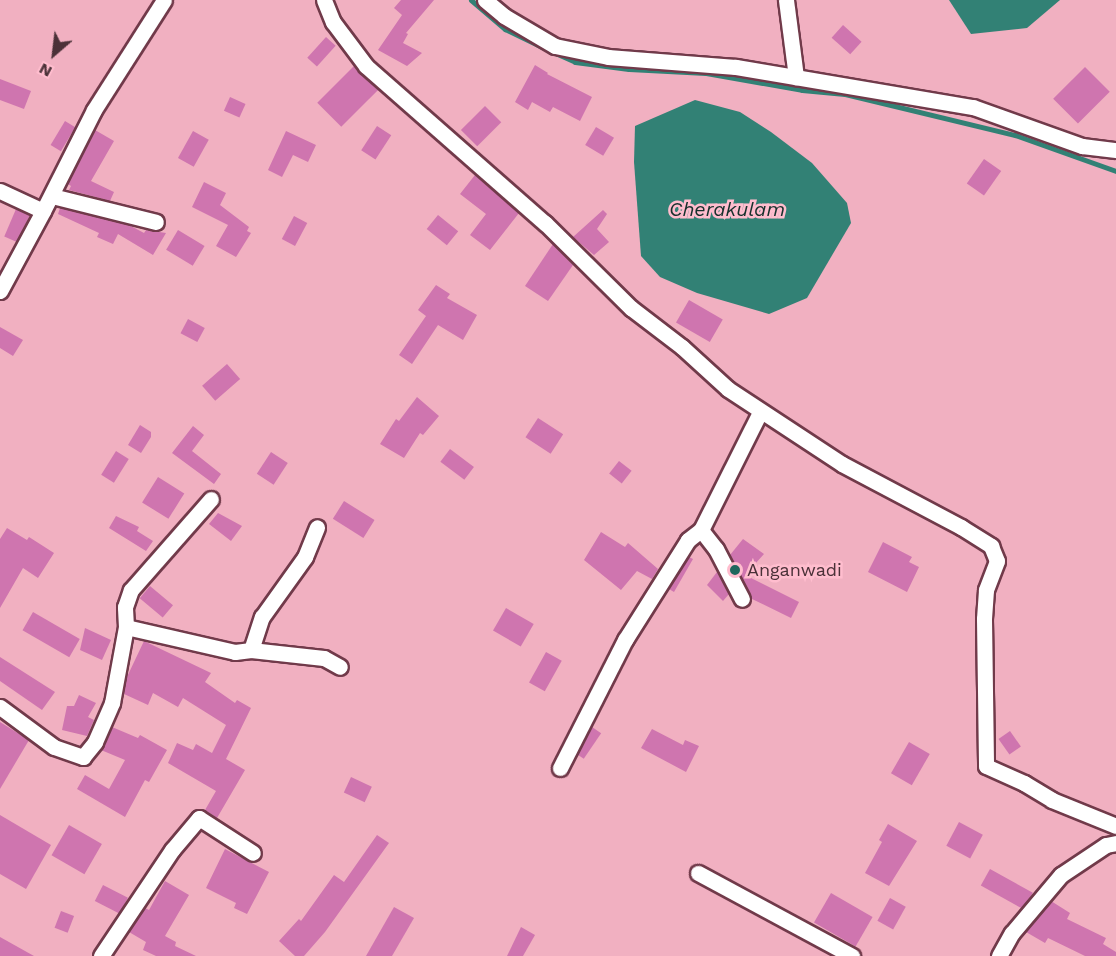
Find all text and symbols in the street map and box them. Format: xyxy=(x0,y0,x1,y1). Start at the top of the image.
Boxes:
north arrow xyxy=(24,24,84,84)
text: N xyxy=(36,59,55,82)
water label: Cherakulam xyxy=(669,197,785,221)
place label: Anganwadi xyxy=(747,559,842,581)
marker: Anganwadi xyxy=(728,563,742,577)

